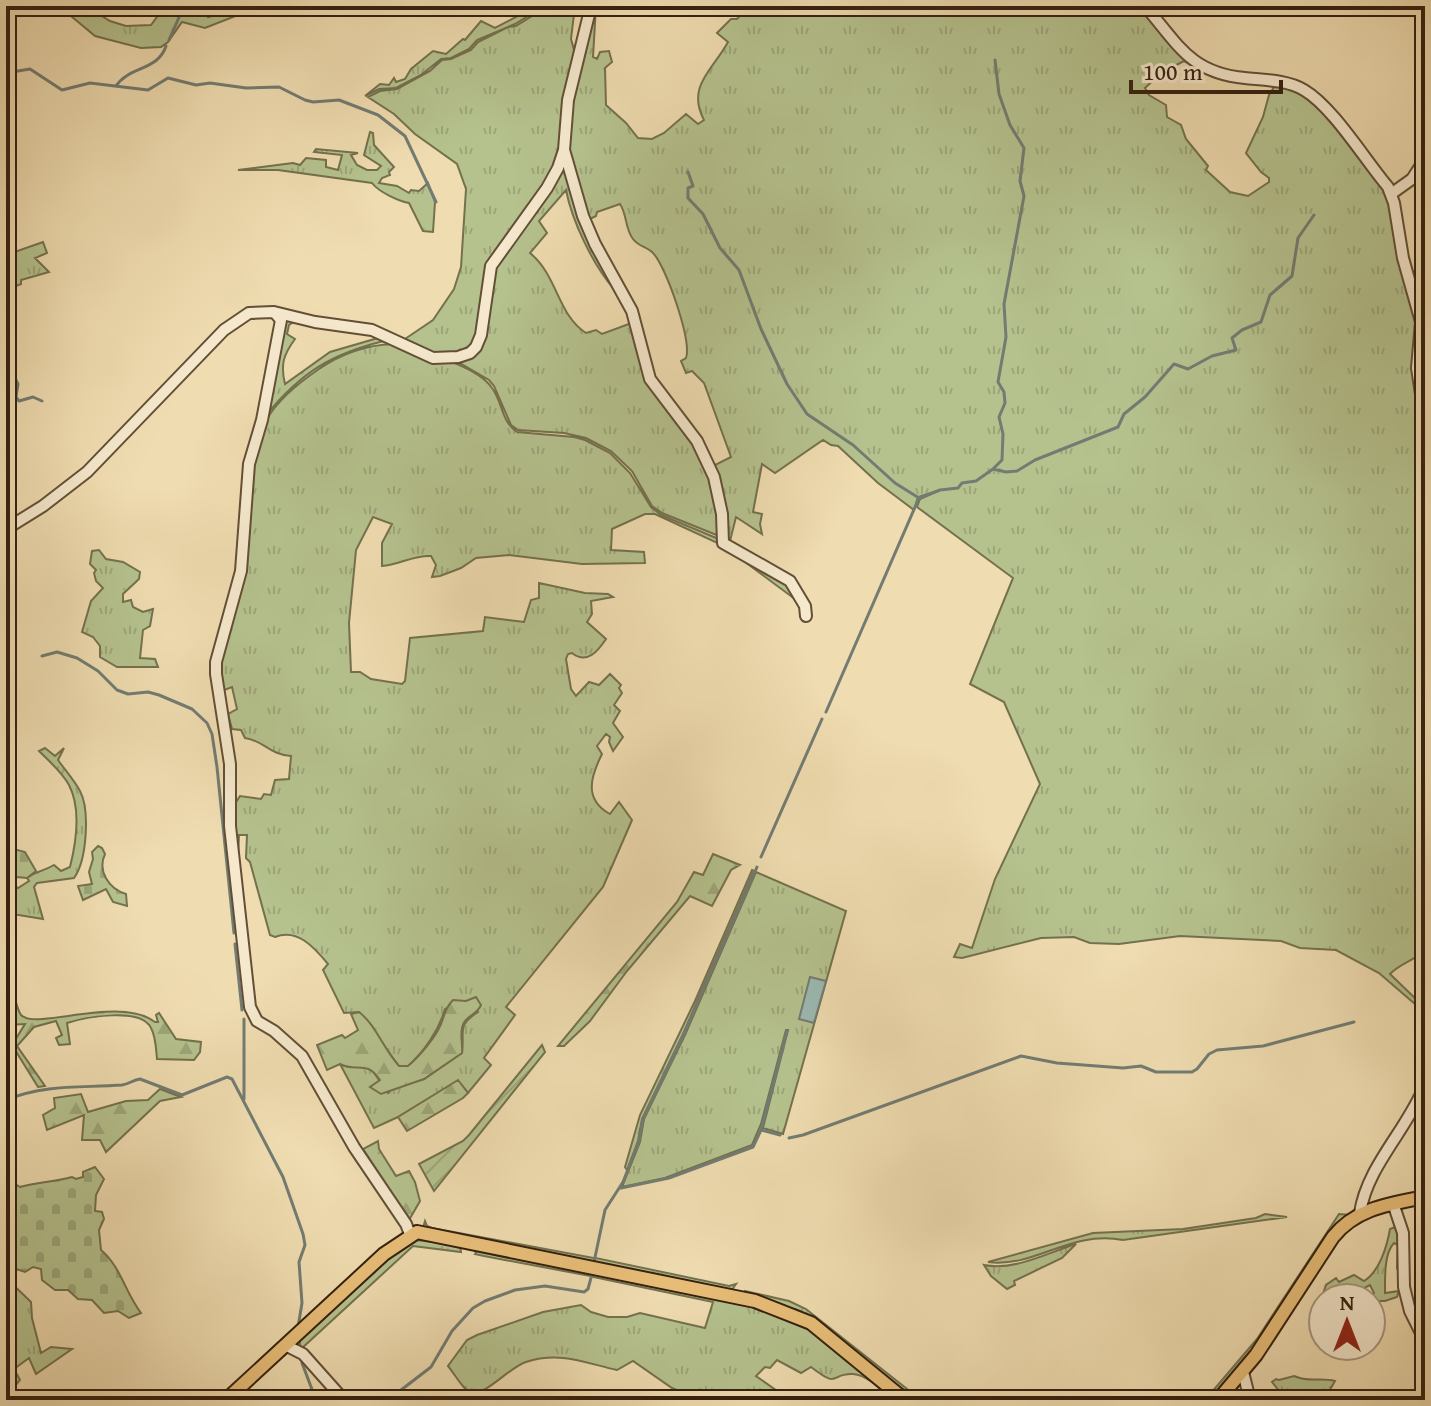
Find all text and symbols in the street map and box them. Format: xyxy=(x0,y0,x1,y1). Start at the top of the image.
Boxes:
scale bar xyxy=(1131,44,1281,94)
text: 100 m xyxy=(1143,54,1203,89)
north arrow xyxy=(1307,1282,1387,1362)
text: N xyxy=(1340,1286,1355,1318)

